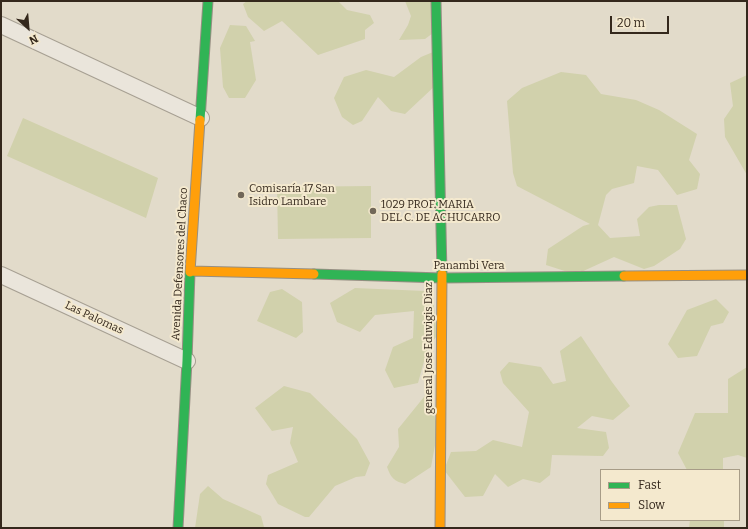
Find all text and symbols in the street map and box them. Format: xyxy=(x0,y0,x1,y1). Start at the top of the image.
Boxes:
north arrow xyxy=(8,8,48,48)
scale bar xyxy=(612,8,671,34)
text: 20 m xyxy=(617,16,645,30)
text: N xyxy=(27,32,40,47)
place label: Comisaría 17 San Isidro Lambare xyxy=(249,182,335,208)
street label: Avenida Defensores del Chaco xyxy=(169,187,191,341)
marker: Comisaría 17 San Isidro Lambare xyxy=(236,190,246,200)
place label: 1029 PROF. MARIA DEL C. DE ACHUCARRO xyxy=(381,198,501,224)
marker: 1029 PROF. MARIA DEL C. DE ACHUCARRO xyxy=(368,206,378,216)
street label: Panambi Vera xyxy=(434,259,504,273)
street label: general Jose Eduvigis Diaz xyxy=(422,282,436,414)
street label: Las Palomas xyxy=(63,299,125,337)
legend xyxy=(600,469,740,521)
text: Fast xyxy=(638,478,661,492)
text: Slow xyxy=(638,498,665,512)

